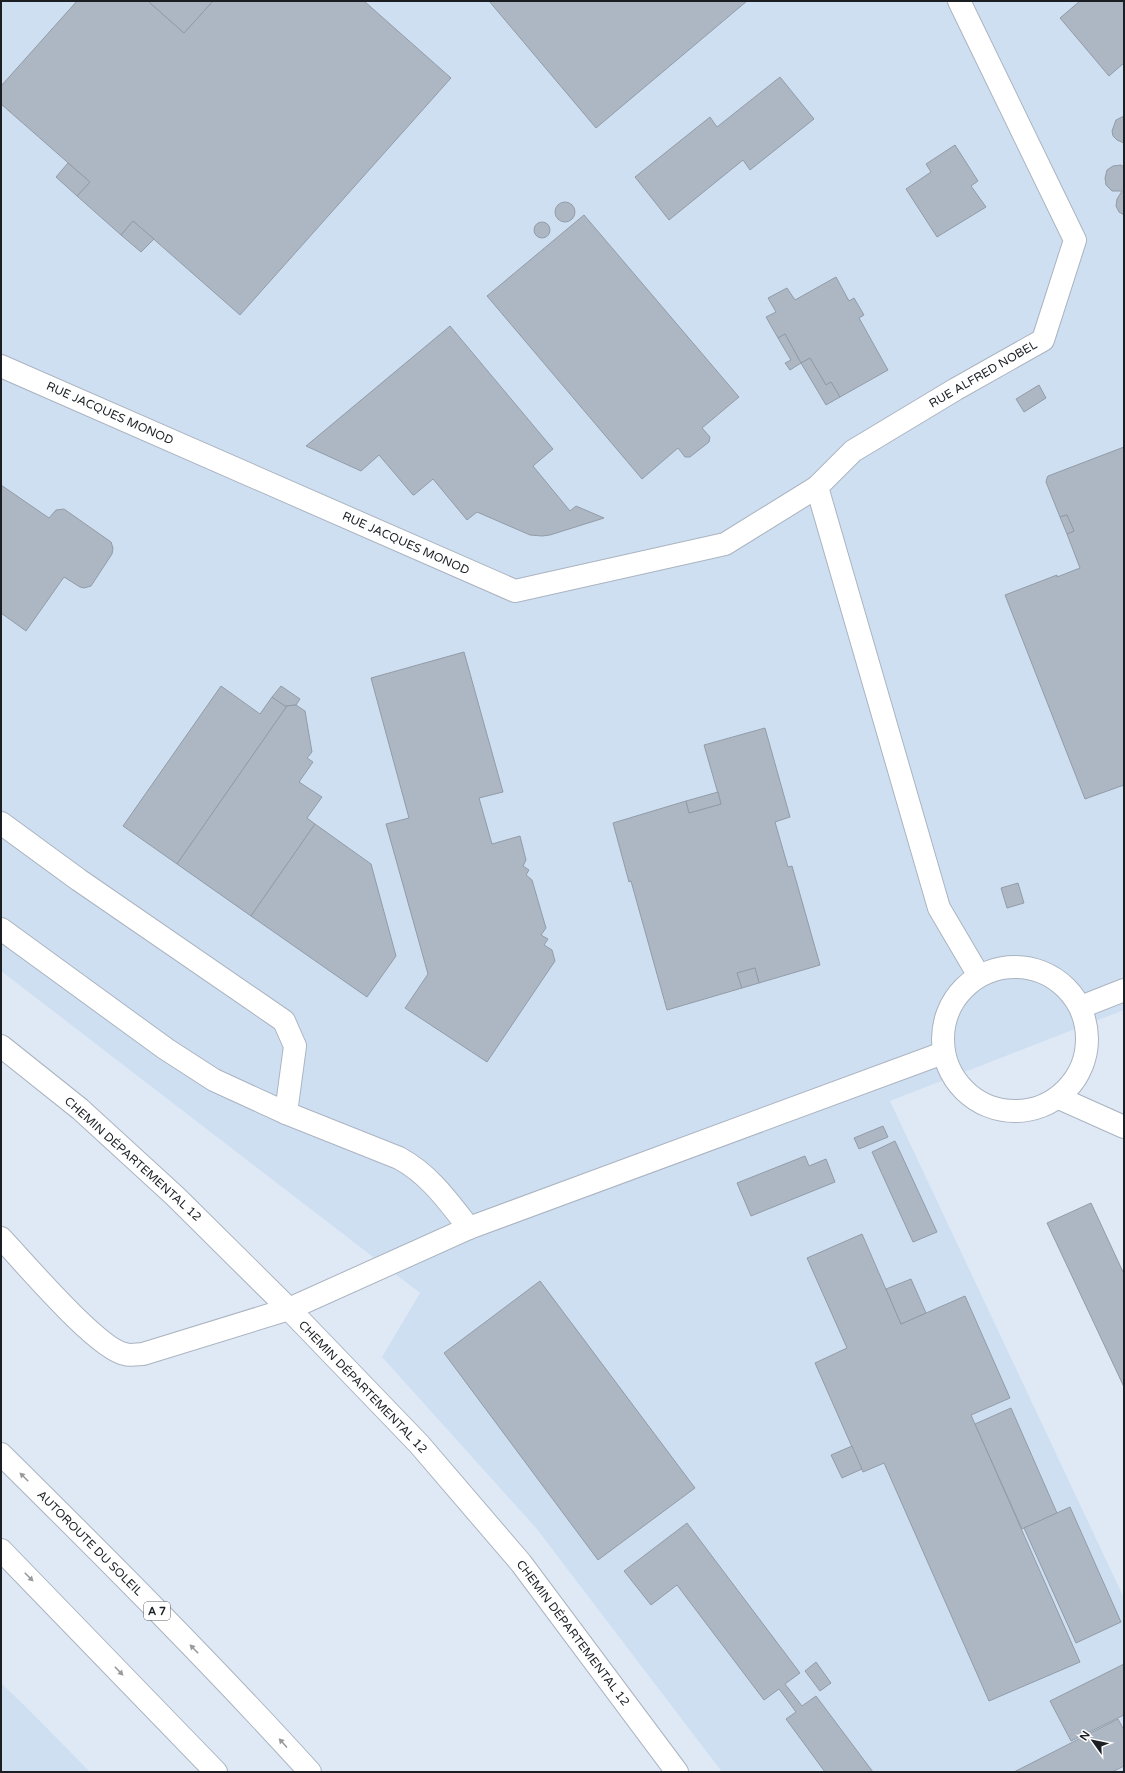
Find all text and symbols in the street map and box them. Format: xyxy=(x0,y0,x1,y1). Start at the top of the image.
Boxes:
street label: RUE ALFRED NOBEL xyxy=(927,337,1039,411)
street label: RUE JACQUES MONOD xyxy=(44,379,176,447)
street label: RUE JACQUES MONOD xyxy=(340,509,472,577)
street label: CHEMIN DÉPARTEMENTAL 12 xyxy=(62,1094,204,1224)
street label: CHEMIN DÉPARTEMENTAL 12 xyxy=(296,1318,430,1456)
one-way arrow xyxy=(19,1472,29,1482)
street label: AUTOROUTE DU SOLEIL xyxy=(34,1487,146,1599)
street label: CHEMIN DÉPARTEMENTAL 12 xyxy=(514,1557,632,1709)
one-way arrow xyxy=(24,1572,34,1582)
road number: A 7 xyxy=(144,1602,170,1620)
one-way arrow xyxy=(189,1644,198,1654)
one-way arrow xyxy=(114,1666,124,1676)
north arrow xyxy=(1073,1721,1113,1761)
text: N xyxy=(1077,1729,1093,1743)
one-way arrow xyxy=(279,1738,288,1748)

